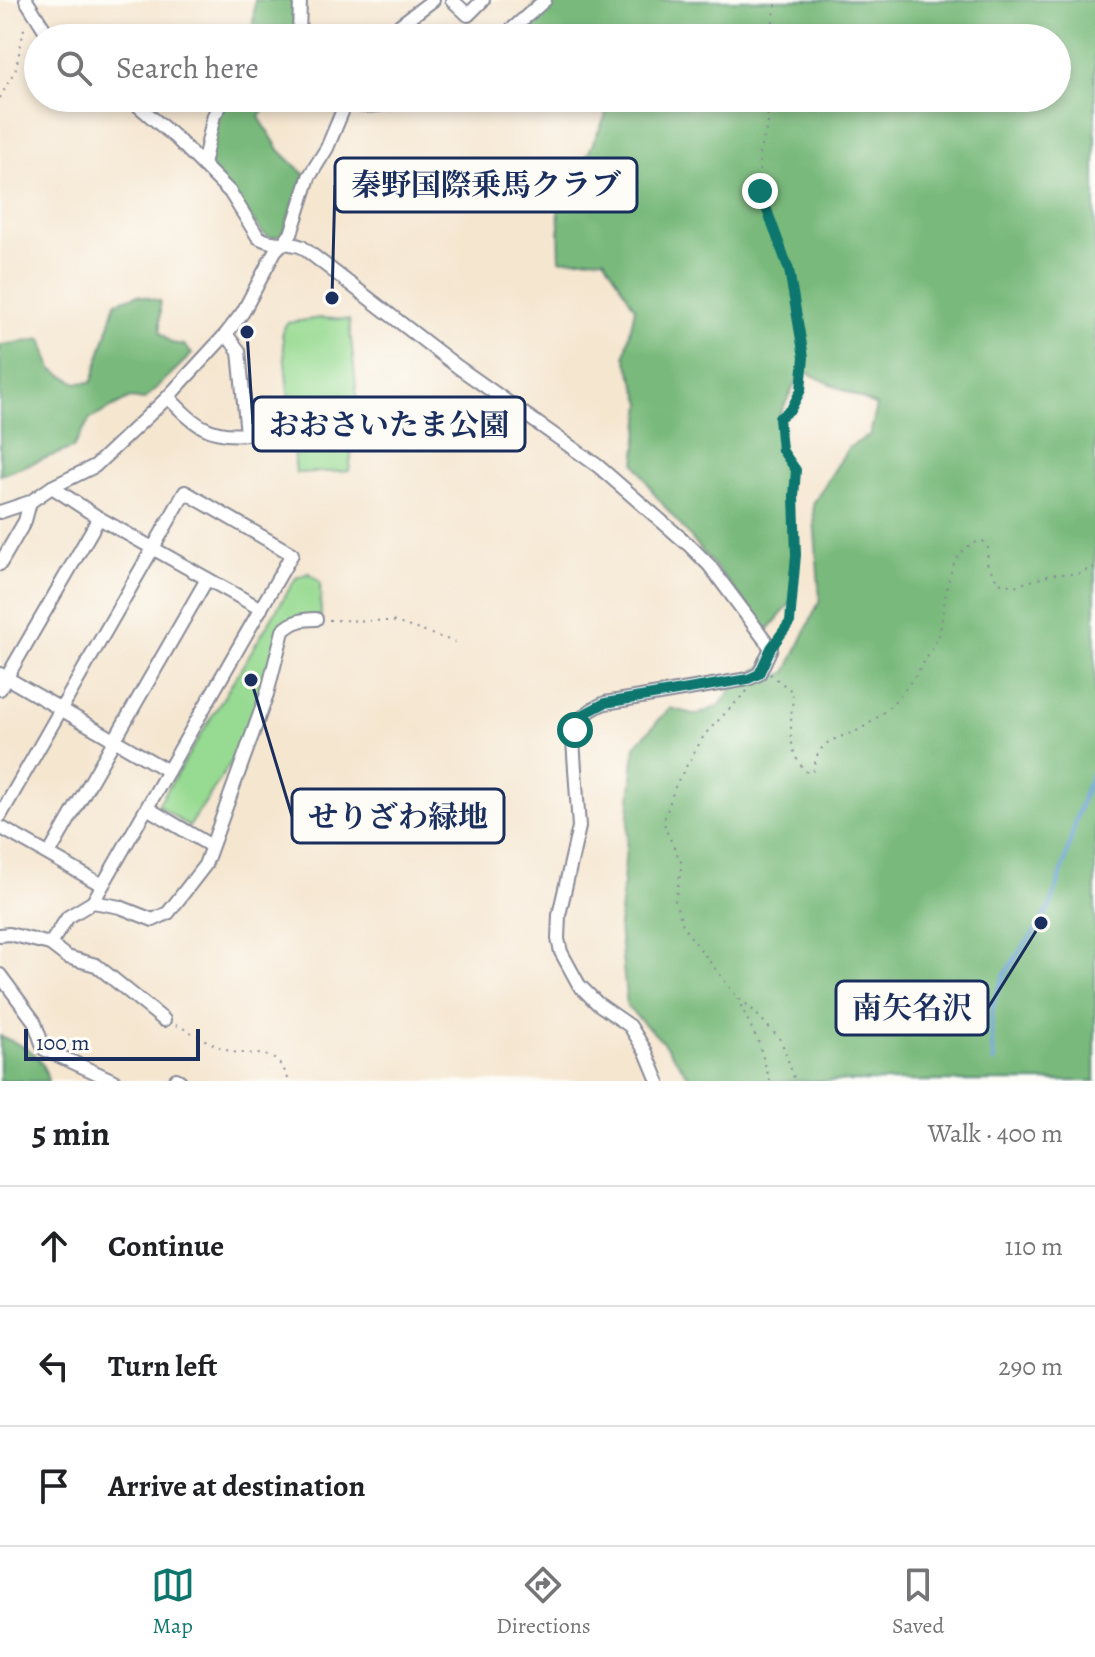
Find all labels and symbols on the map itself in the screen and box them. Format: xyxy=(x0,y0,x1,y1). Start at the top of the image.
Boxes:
callout: 秦野国際乗馬クラブ xyxy=(335,158,637,212)
text: 秦野国際乗馬クラブ xyxy=(351,165,621,205)
route end xyxy=(742,173,778,209)
callout: おおさいたま公園 xyxy=(253,397,525,451)
text: おおさいたま公園 xyxy=(269,405,509,445)
route start xyxy=(557,712,593,748)
callout: せりざわ緑地 xyxy=(292,789,504,843)
text: せりざわ緑地 xyxy=(308,797,488,837)
callout: 南矢名沢 xyxy=(836,981,988,1035)
text: 南矢名沢 xyxy=(852,988,972,1028)
scale bar xyxy=(24,1025,200,1061)

